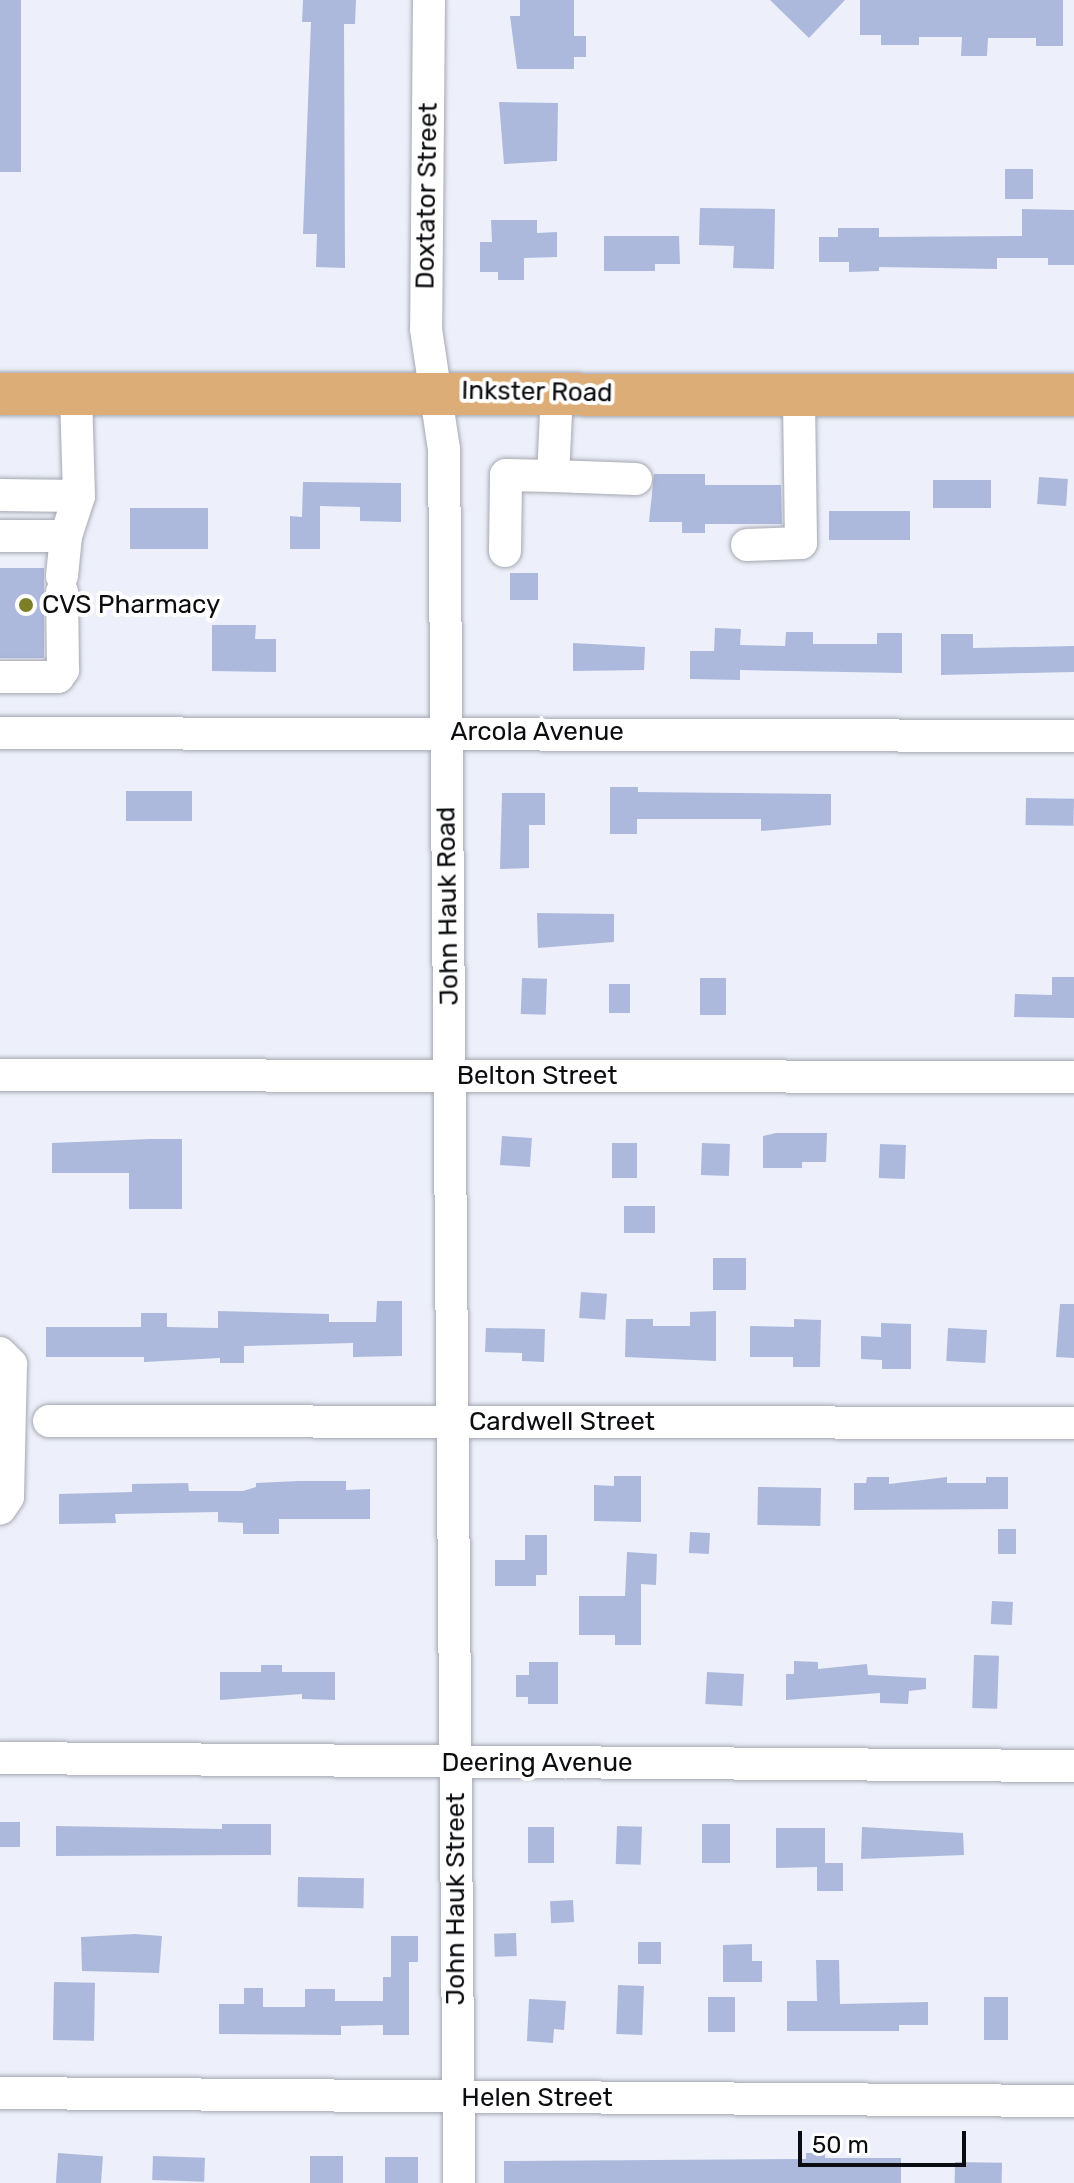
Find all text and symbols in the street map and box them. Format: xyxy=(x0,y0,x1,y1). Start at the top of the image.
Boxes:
street label: Doxtator Street xyxy=(410,102,444,290)
street label: Inkster Road xyxy=(461,375,613,409)
place label: CVS Pharmacy xyxy=(42,589,220,621)
marker: CVS Pharmacy xyxy=(17,596,35,614)
street label: Arcola Avenue xyxy=(450,716,624,748)
street label: John Hauk Road xyxy=(431,806,465,1006)
street label: Belton Street xyxy=(457,1060,617,1092)
street label: Cardwell Street xyxy=(469,1406,655,1438)
street label: Deering Avenue xyxy=(441,1747,633,1779)
street label: John Hauk Street xyxy=(440,1793,472,2005)
street label: Helen Street xyxy=(461,2082,613,2114)
scale bar xyxy=(802,2115,970,2165)
text: 50 m xyxy=(812,2131,869,2159)

